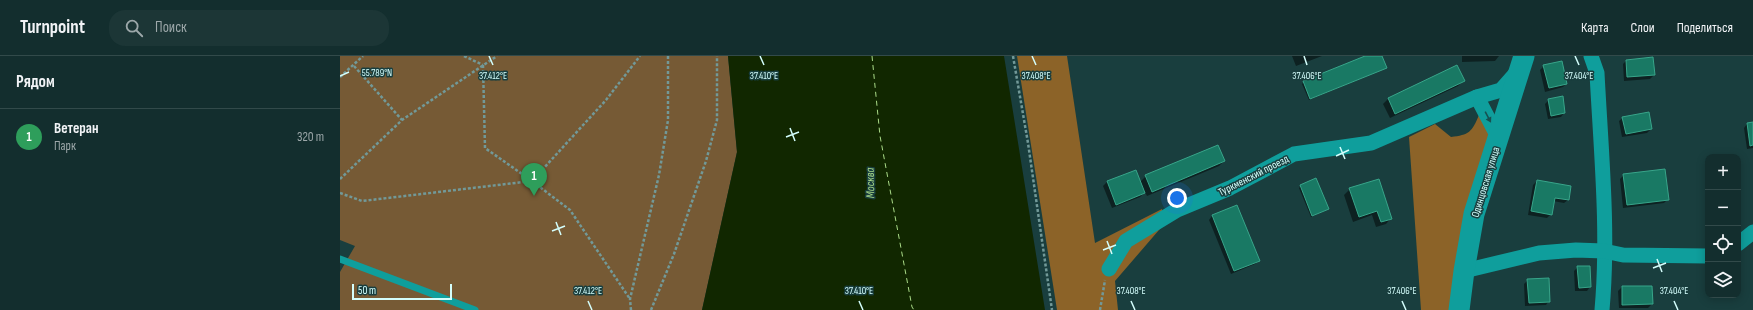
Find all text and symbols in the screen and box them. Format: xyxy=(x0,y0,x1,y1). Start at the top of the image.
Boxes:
search box xyxy=(109,10,389,46)
text: Turnpoint xyxy=(20,16,85,39)
icon: search xyxy=(123,17,145,39)
text: Поиск xyxy=(155,18,187,37)
text: Карта xyxy=(1581,19,1609,36)
text: Слои xyxy=(1631,19,1655,36)
text: Поделиться xyxy=(1677,19,1733,36)
text: 55.789°N xyxy=(362,67,392,79)
text: 37.412°E xyxy=(479,70,507,82)
text: 37.410°E xyxy=(750,70,778,82)
text: 37.408°E xyxy=(1021,70,1051,82)
text: 37.406°E xyxy=(1292,70,1322,82)
text: 37.404°E xyxy=(1565,70,1593,82)
text: Рядом xyxy=(16,72,55,92)
one-way arrow xyxy=(1484,111,1491,123)
text: Ветеран xyxy=(54,119,98,138)
text: 1 xyxy=(26,129,32,145)
text: 320 m xyxy=(297,129,324,145)
text: Парк xyxy=(54,138,76,154)
street label: Одинцовская улица xyxy=(1469,145,1502,219)
street label: Туркменский проезд xyxy=(1216,152,1291,199)
map controls xyxy=(1705,154,1741,298)
button: + xyxy=(1705,154,1741,190)
pin: 1 xyxy=(521,163,547,196)
water label: Москва xyxy=(863,168,878,198)
your location xyxy=(1167,188,1187,208)
button: − xyxy=(1705,190,1741,226)
button: locate xyxy=(1705,226,1741,262)
button: layers xyxy=(1705,262,1741,298)
scale bar xyxy=(352,282,452,301)
text: 50 m xyxy=(358,284,376,297)
text: 37.412°E xyxy=(574,285,602,297)
text: 37.410°E xyxy=(845,285,873,297)
text: 37.408°E xyxy=(1116,285,1146,297)
text: 37.406°E xyxy=(1387,285,1417,297)
text: 37.404°E xyxy=(1660,285,1688,297)

